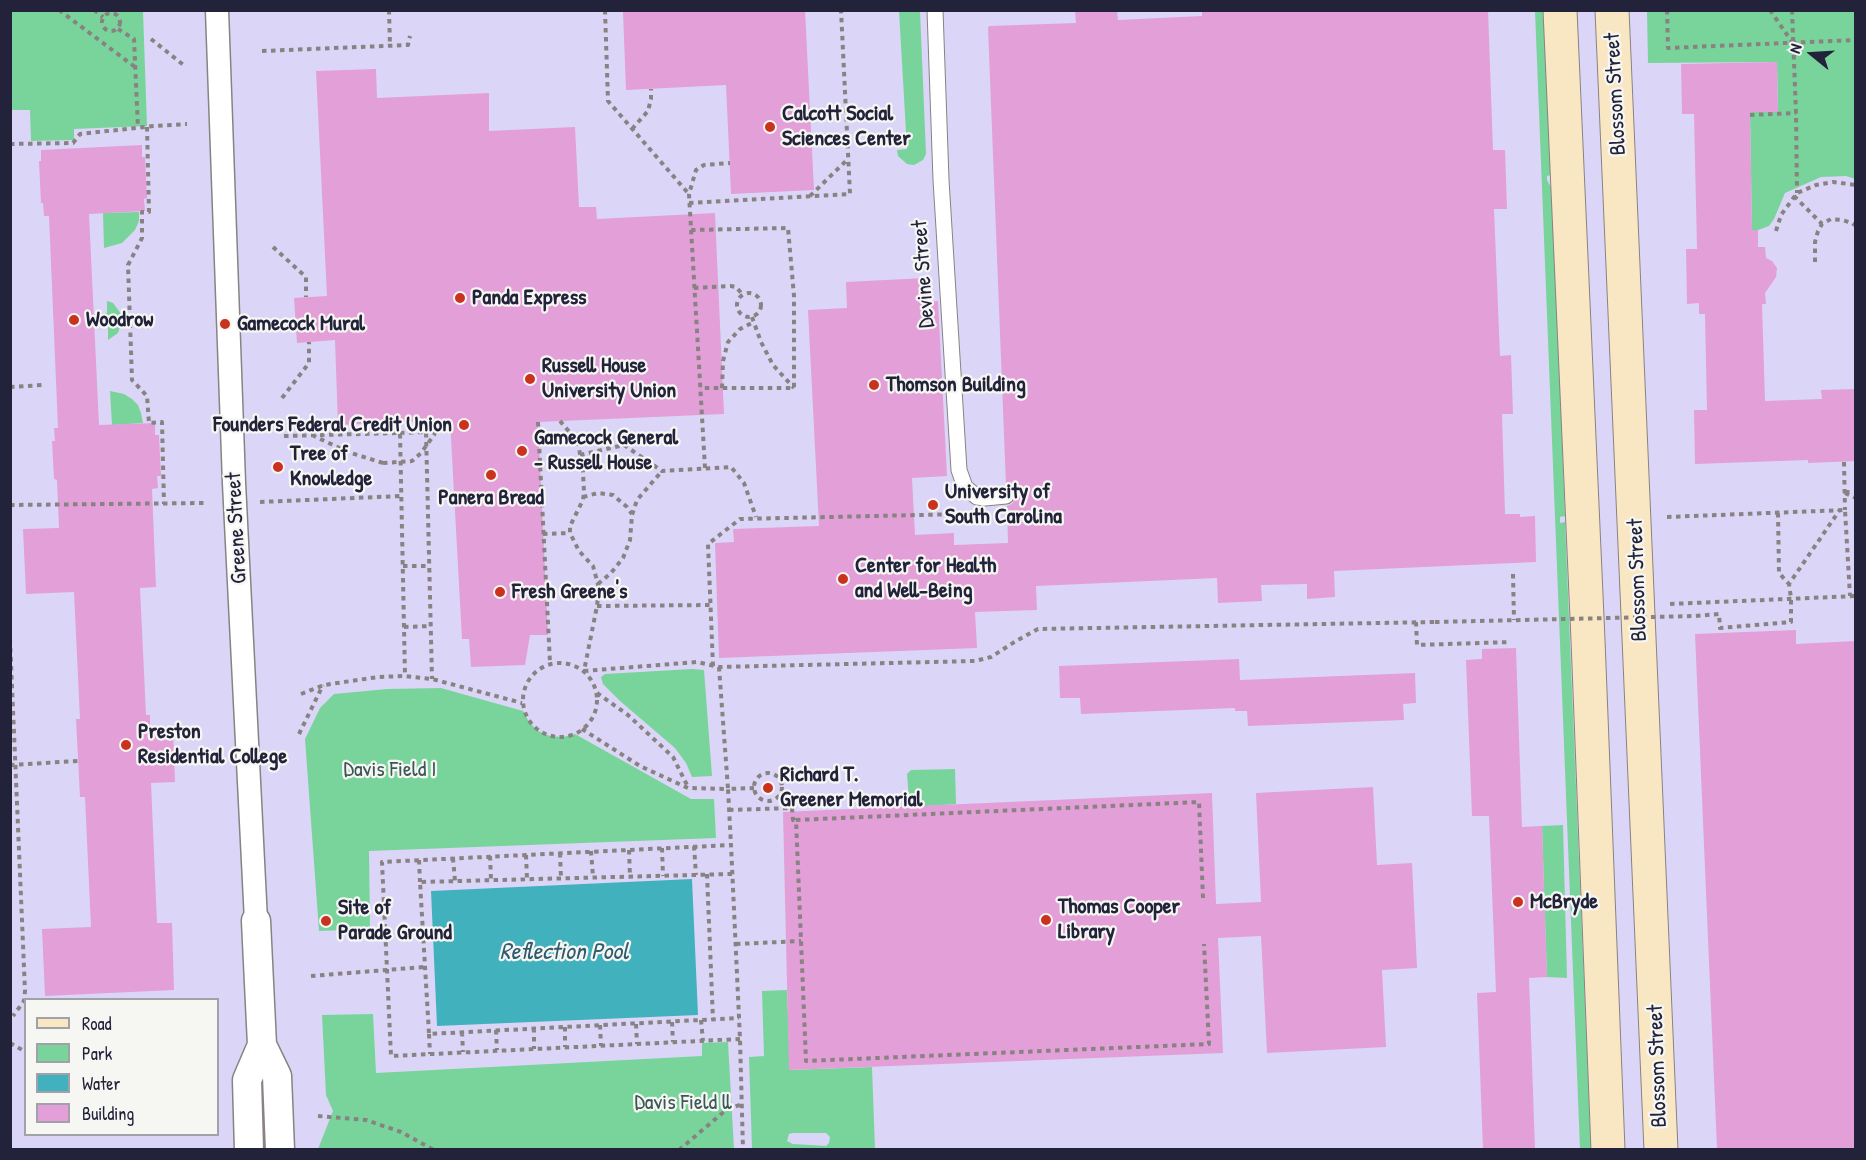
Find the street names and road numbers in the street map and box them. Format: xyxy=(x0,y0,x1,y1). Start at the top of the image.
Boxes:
street label: Blossom Street xyxy=(1600,32,1632,156)
street label: Devine Street xyxy=(907,219,941,329)
street label: Greene Street xyxy=(221,472,253,584)
street label: Blossom Street xyxy=(1623,518,1653,642)
street label: Blossom Street xyxy=(1643,1004,1673,1128)

